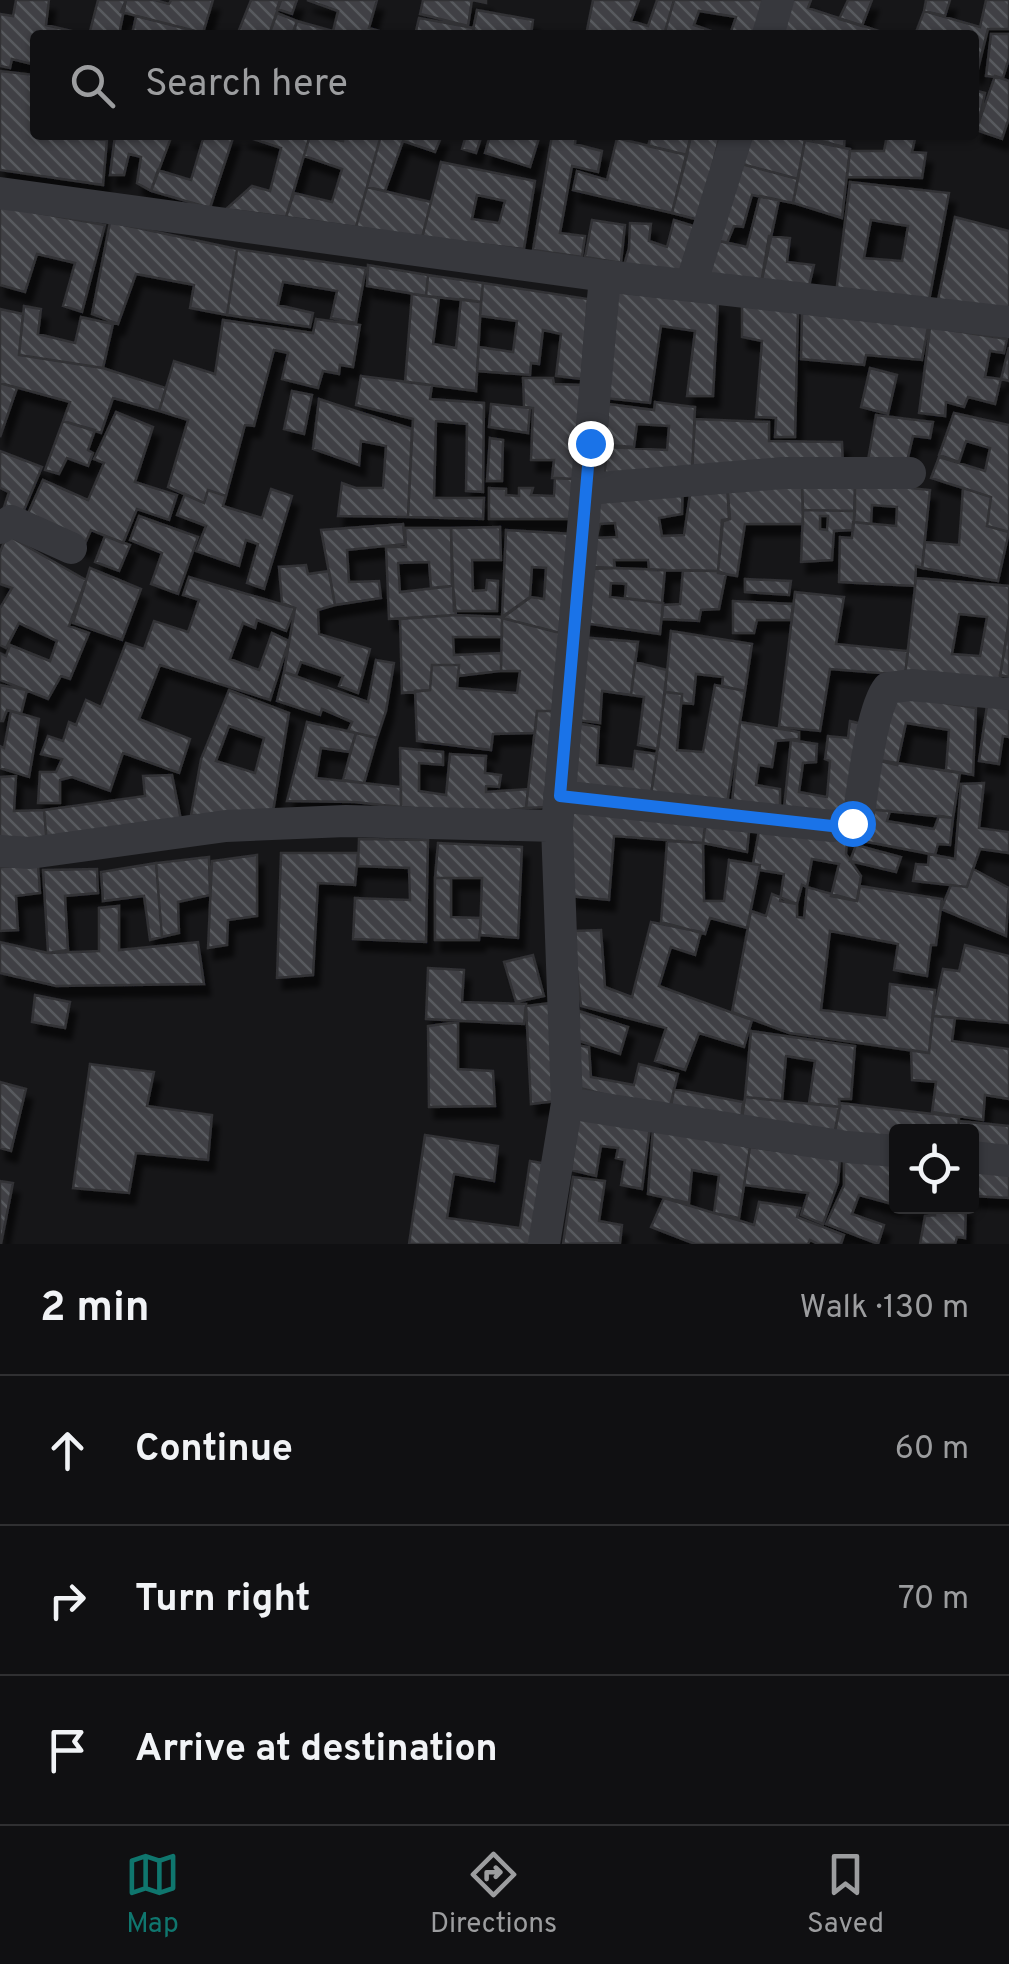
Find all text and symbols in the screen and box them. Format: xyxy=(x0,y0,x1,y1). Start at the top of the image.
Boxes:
search box xyxy=(30,30,979,140)
icon: search xyxy=(65,58,120,113)
text: Search here xyxy=(145,61,348,110)
route end xyxy=(568,421,614,467)
route start xyxy=(830,801,876,847)
map controls xyxy=(889,1124,979,1214)
button: locate xyxy=(889,1124,979,1214)
text: 2 min xyxy=(40,1283,150,1336)
text: Walk · 130 m xyxy=(800,1289,969,1329)
icon: ahead xyxy=(40,1423,95,1478)
text: Continue xyxy=(135,1426,293,1475)
text: 60 m xyxy=(895,1430,969,1470)
icon: right xyxy=(40,1573,95,1628)
text: Turn right xyxy=(135,1576,310,1625)
text: 70 m xyxy=(898,1580,969,1620)
icon: arrive xyxy=(40,1723,95,1778)
text: Arrive at destination xyxy=(135,1726,498,1775)
tab: Map xyxy=(125,1847,180,1943)
tab: Directions xyxy=(430,1847,557,1943)
tab: Saved xyxy=(807,1847,884,1943)

